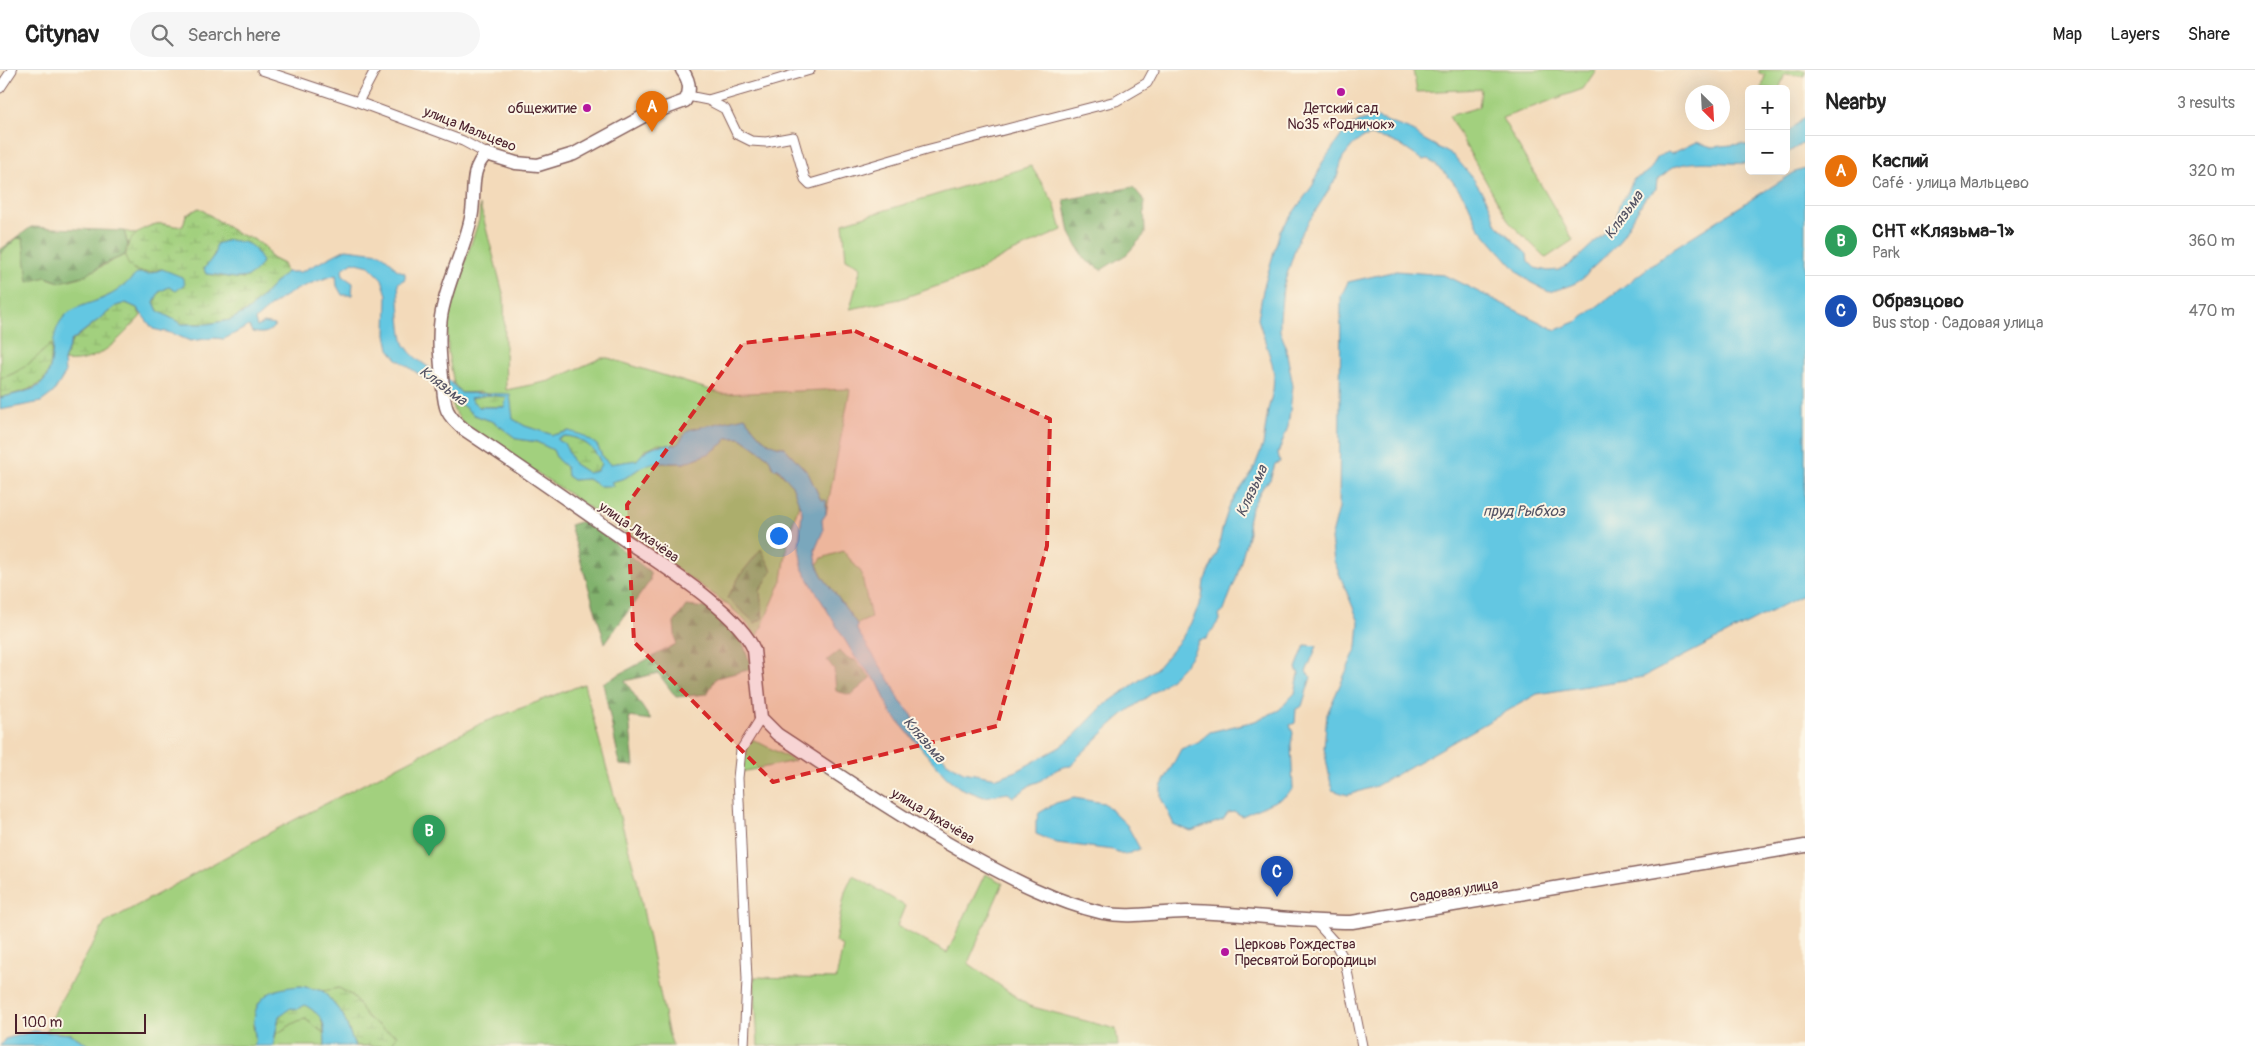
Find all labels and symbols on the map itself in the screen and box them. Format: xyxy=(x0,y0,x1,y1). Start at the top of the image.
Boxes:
north arrow xyxy=(1685,85,1730,130)
marker: Детский сад №35 «Родничок» xyxy=(1335,86,1347,98)
pin: A xyxy=(636,91,668,132)
place label: общежитие xyxy=(508,100,577,117)
place label: Детский сад №35 «Родничок» xyxy=(1287,100,1395,133)
street label: улица Мальцево xyxy=(420,102,519,155)
marker: общежитие xyxy=(581,102,593,114)
water label: Клязьма xyxy=(1600,187,1648,243)
water label: Клязьма xyxy=(415,362,471,411)
water label: Клязьма xyxy=(1232,461,1273,520)
street label: улица Лихачёва xyxy=(595,497,682,566)
water label: пруд Рыбхоз xyxy=(1483,502,1566,521)
your location xyxy=(766,523,792,549)
water label: Клязьма xyxy=(899,713,950,768)
street label: улица Лихачёва xyxy=(887,784,978,848)
pin: B xyxy=(413,815,445,856)
pin: C xyxy=(1261,856,1293,897)
street label: Садовая улица xyxy=(1409,876,1499,906)
place label: Церковь Рождества Пресвятой Богородицы xyxy=(1235,936,1377,969)
marker: Церковь Рождества Пресвятой Богородицы xyxy=(1219,946,1231,958)
scale bar xyxy=(15,1011,146,1034)

